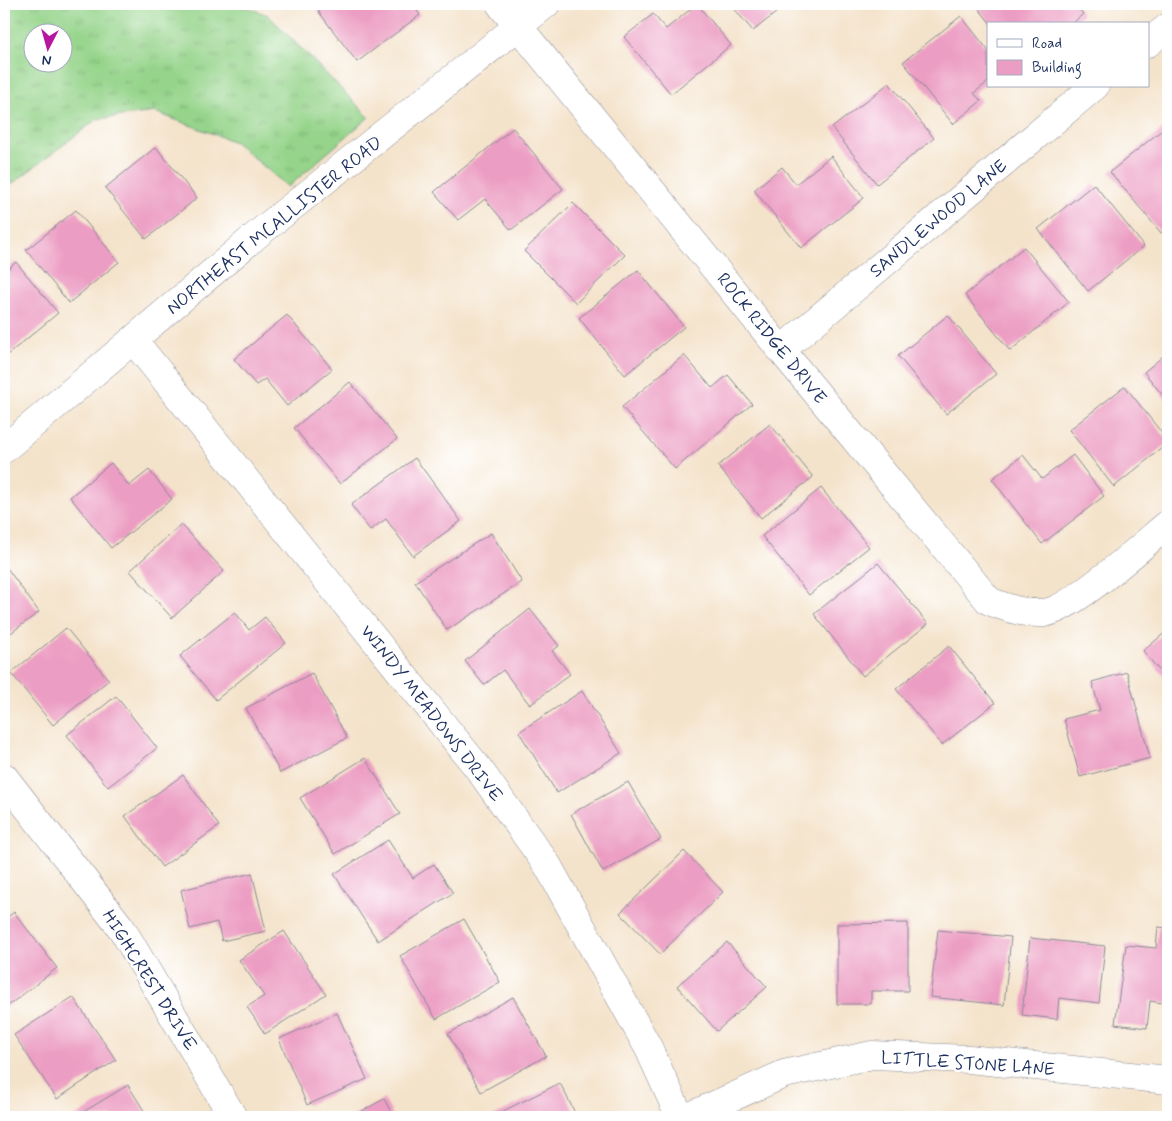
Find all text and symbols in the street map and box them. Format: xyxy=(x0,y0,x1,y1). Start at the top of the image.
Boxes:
north arrow xyxy=(22,22,72,72)
legend xyxy=(987,22,1150,88)
text: Road xyxy=(1032,34,1062,54)
text: N xyxy=(41,50,52,69)
text: Building xyxy=(1032,58,1082,79)
street label: NORTHEAST MCALLISTER ROAD xyxy=(162,131,388,320)
street label: SANDLEWOOD LANE xyxy=(865,154,1012,283)
street label: ROCK RIDGE DRIVE xyxy=(711,268,832,409)
street label: WINDY MEADOWS DRIVE xyxy=(355,620,508,807)
street label: HIGHCREST DRIVE xyxy=(96,906,202,1056)
street label: LITTLE STONE LANE xyxy=(880,1046,1055,1082)

